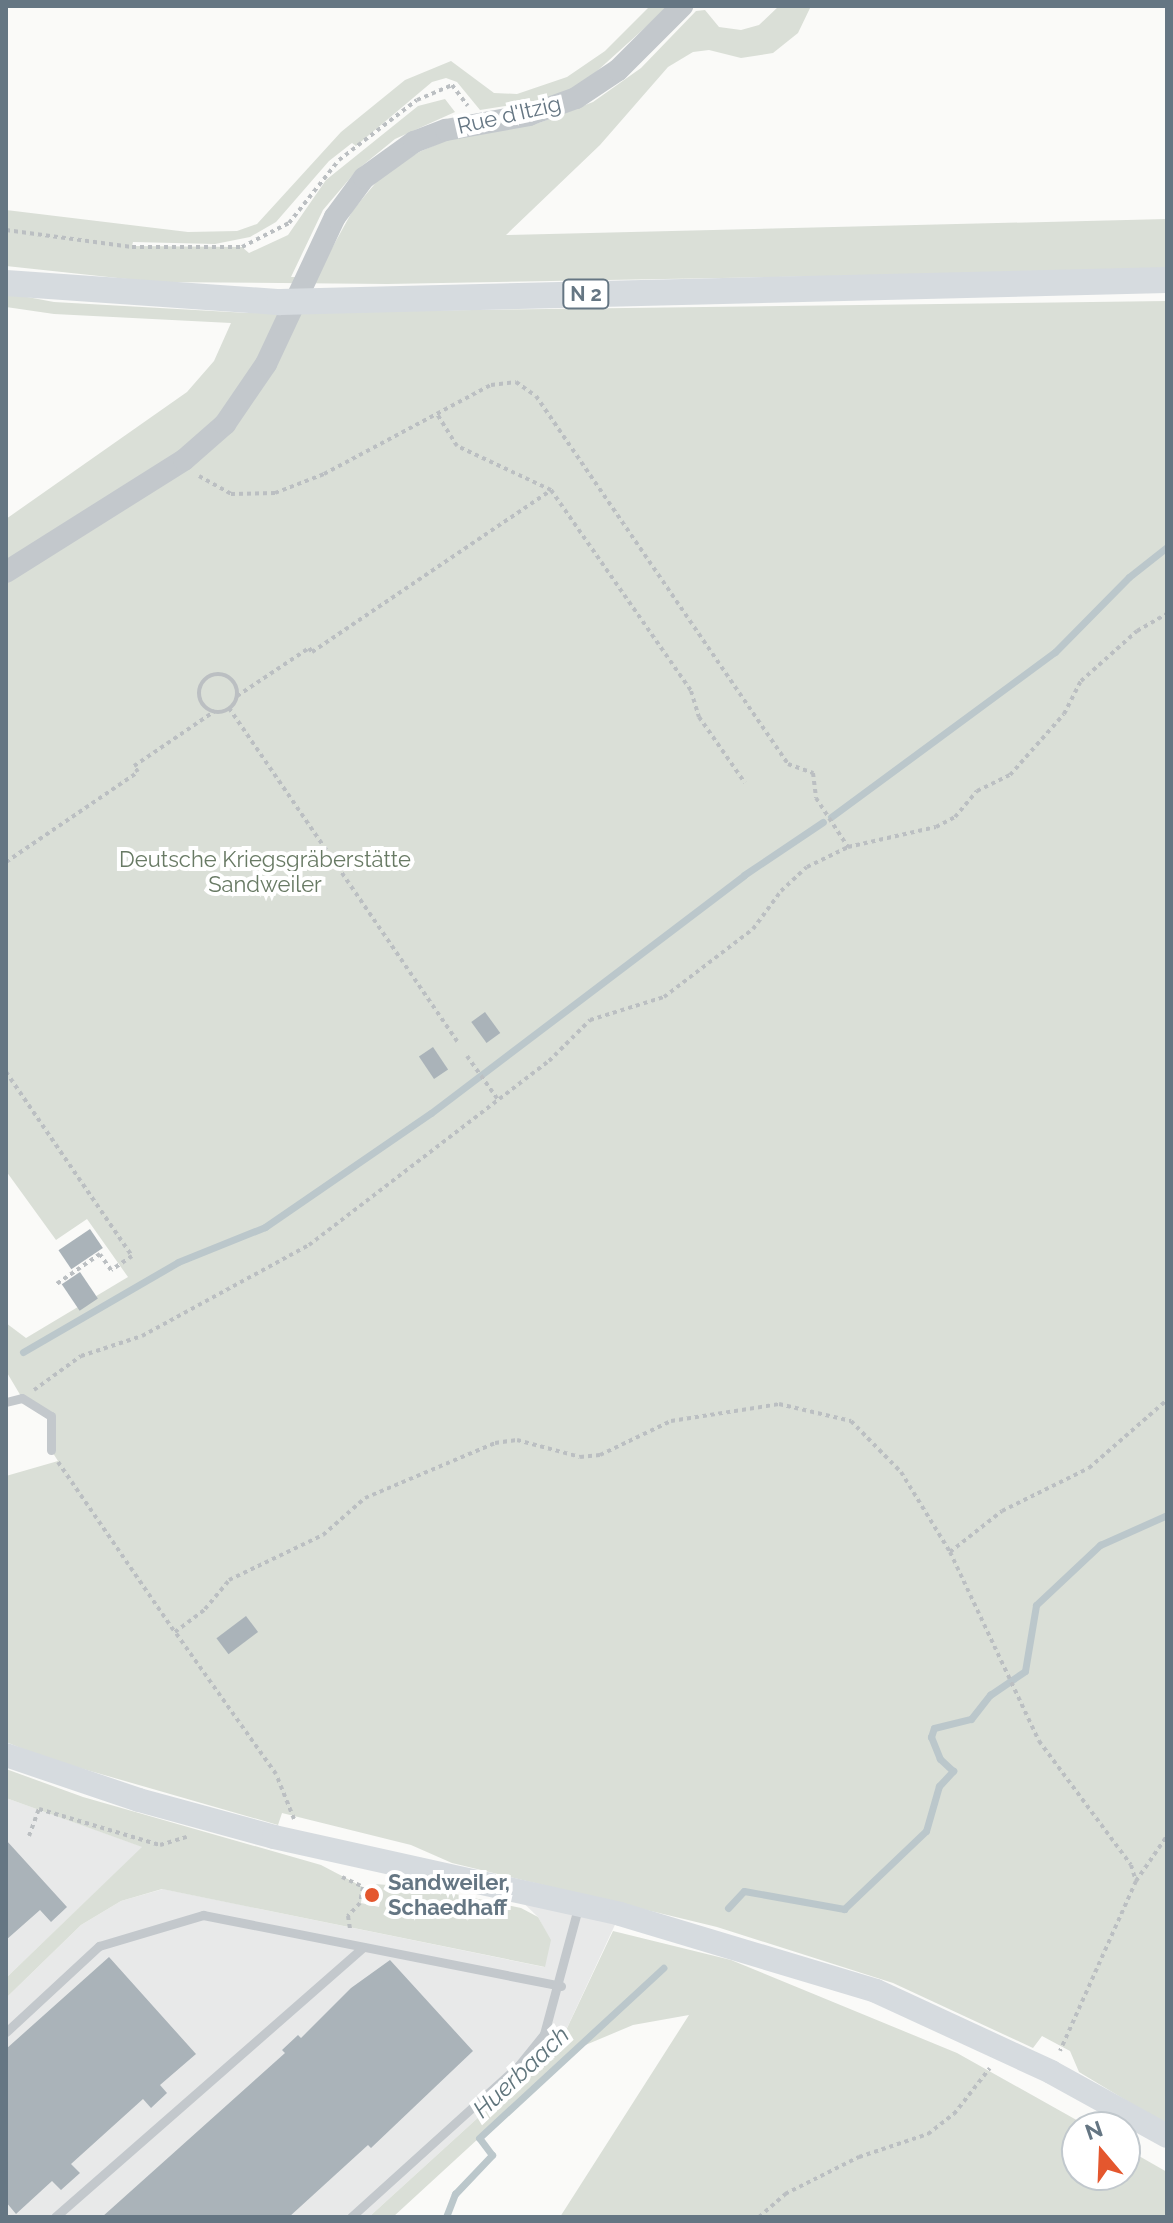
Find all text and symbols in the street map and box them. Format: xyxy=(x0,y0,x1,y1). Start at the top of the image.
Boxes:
street label: Rue d'Itzig xyxy=(455,90,563,140)
road number: N 2 xyxy=(562,278,610,310)
park label: Deutsche Kriegsgräberstätte Sandweiler xyxy=(119,846,411,898)
place label: Sandweiler, Schaedhaff xyxy=(388,1869,510,1920)
marker: Sandweiler, Schaedhaff xyxy=(363,1886,381,1904)
water label: Huerbaach xyxy=(467,2020,575,2124)
north arrow xyxy=(1061,2111,1141,2191)
text: N xyxy=(1082,2115,1106,2145)

